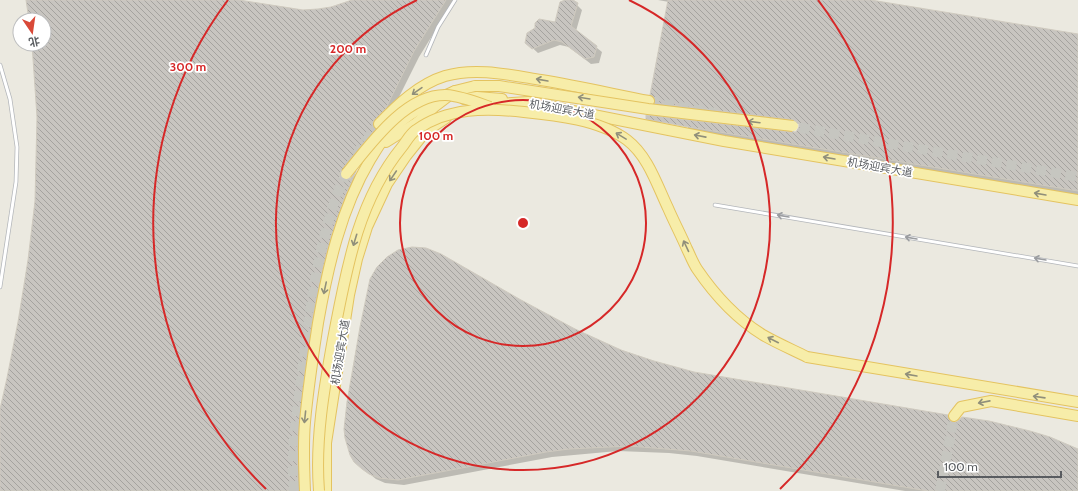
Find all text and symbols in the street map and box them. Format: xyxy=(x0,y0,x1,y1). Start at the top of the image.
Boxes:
north arrow xyxy=(12,12,52,52)
text: 北 xyxy=(27,34,41,50)
text: 200 m xyxy=(330,41,366,56)
text: 300 m xyxy=(170,59,206,74)
one-way arrow xyxy=(536,76,549,84)
one-way arrow xyxy=(412,87,423,95)
one-way arrow xyxy=(578,94,591,102)
street label: 机场迎宾大道 xyxy=(528,96,596,122)
one-way arrow xyxy=(748,118,761,126)
text: 100 m xyxy=(419,128,453,143)
one-way arrow xyxy=(616,132,627,140)
one-way arrow xyxy=(694,132,707,140)
one-way arrow xyxy=(822,154,835,162)
street label: 机场迎宾大道 xyxy=(846,154,914,180)
one-way arrow xyxy=(389,170,397,181)
one-way arrow xyxy=(1033,190,1046,198)
one-way arrow xyxy=(777,212,790,220)
centre of rings xyxy=(516,216,530,230)
one-way arrow xyxy=(351,233,358,246)
one-way arrow xyxy=(905,234,918,242)
one-way arrow xyxy=(682,241,689,253)
one-way arrow xyxy=(1033,255,1046,263)
one-way arrow xyxy=(321,281,329,294)
street label: 机场迎宾大道 xyxy=(328,318,352,386)
one-way arrow xyxy=(767,336,779,343)
one-way arrow xyxy=(905,371,918,379)
one-way arrow xyxy=(1033,393,1046,401)
one-way arrow xyxy=(978,399,991,407)
one-way arrow xyxy=(302,410,309,423)
scale bar xyxy=(938,453,1061,479)
text: 100 m xyxy=(944,459,978,474)

